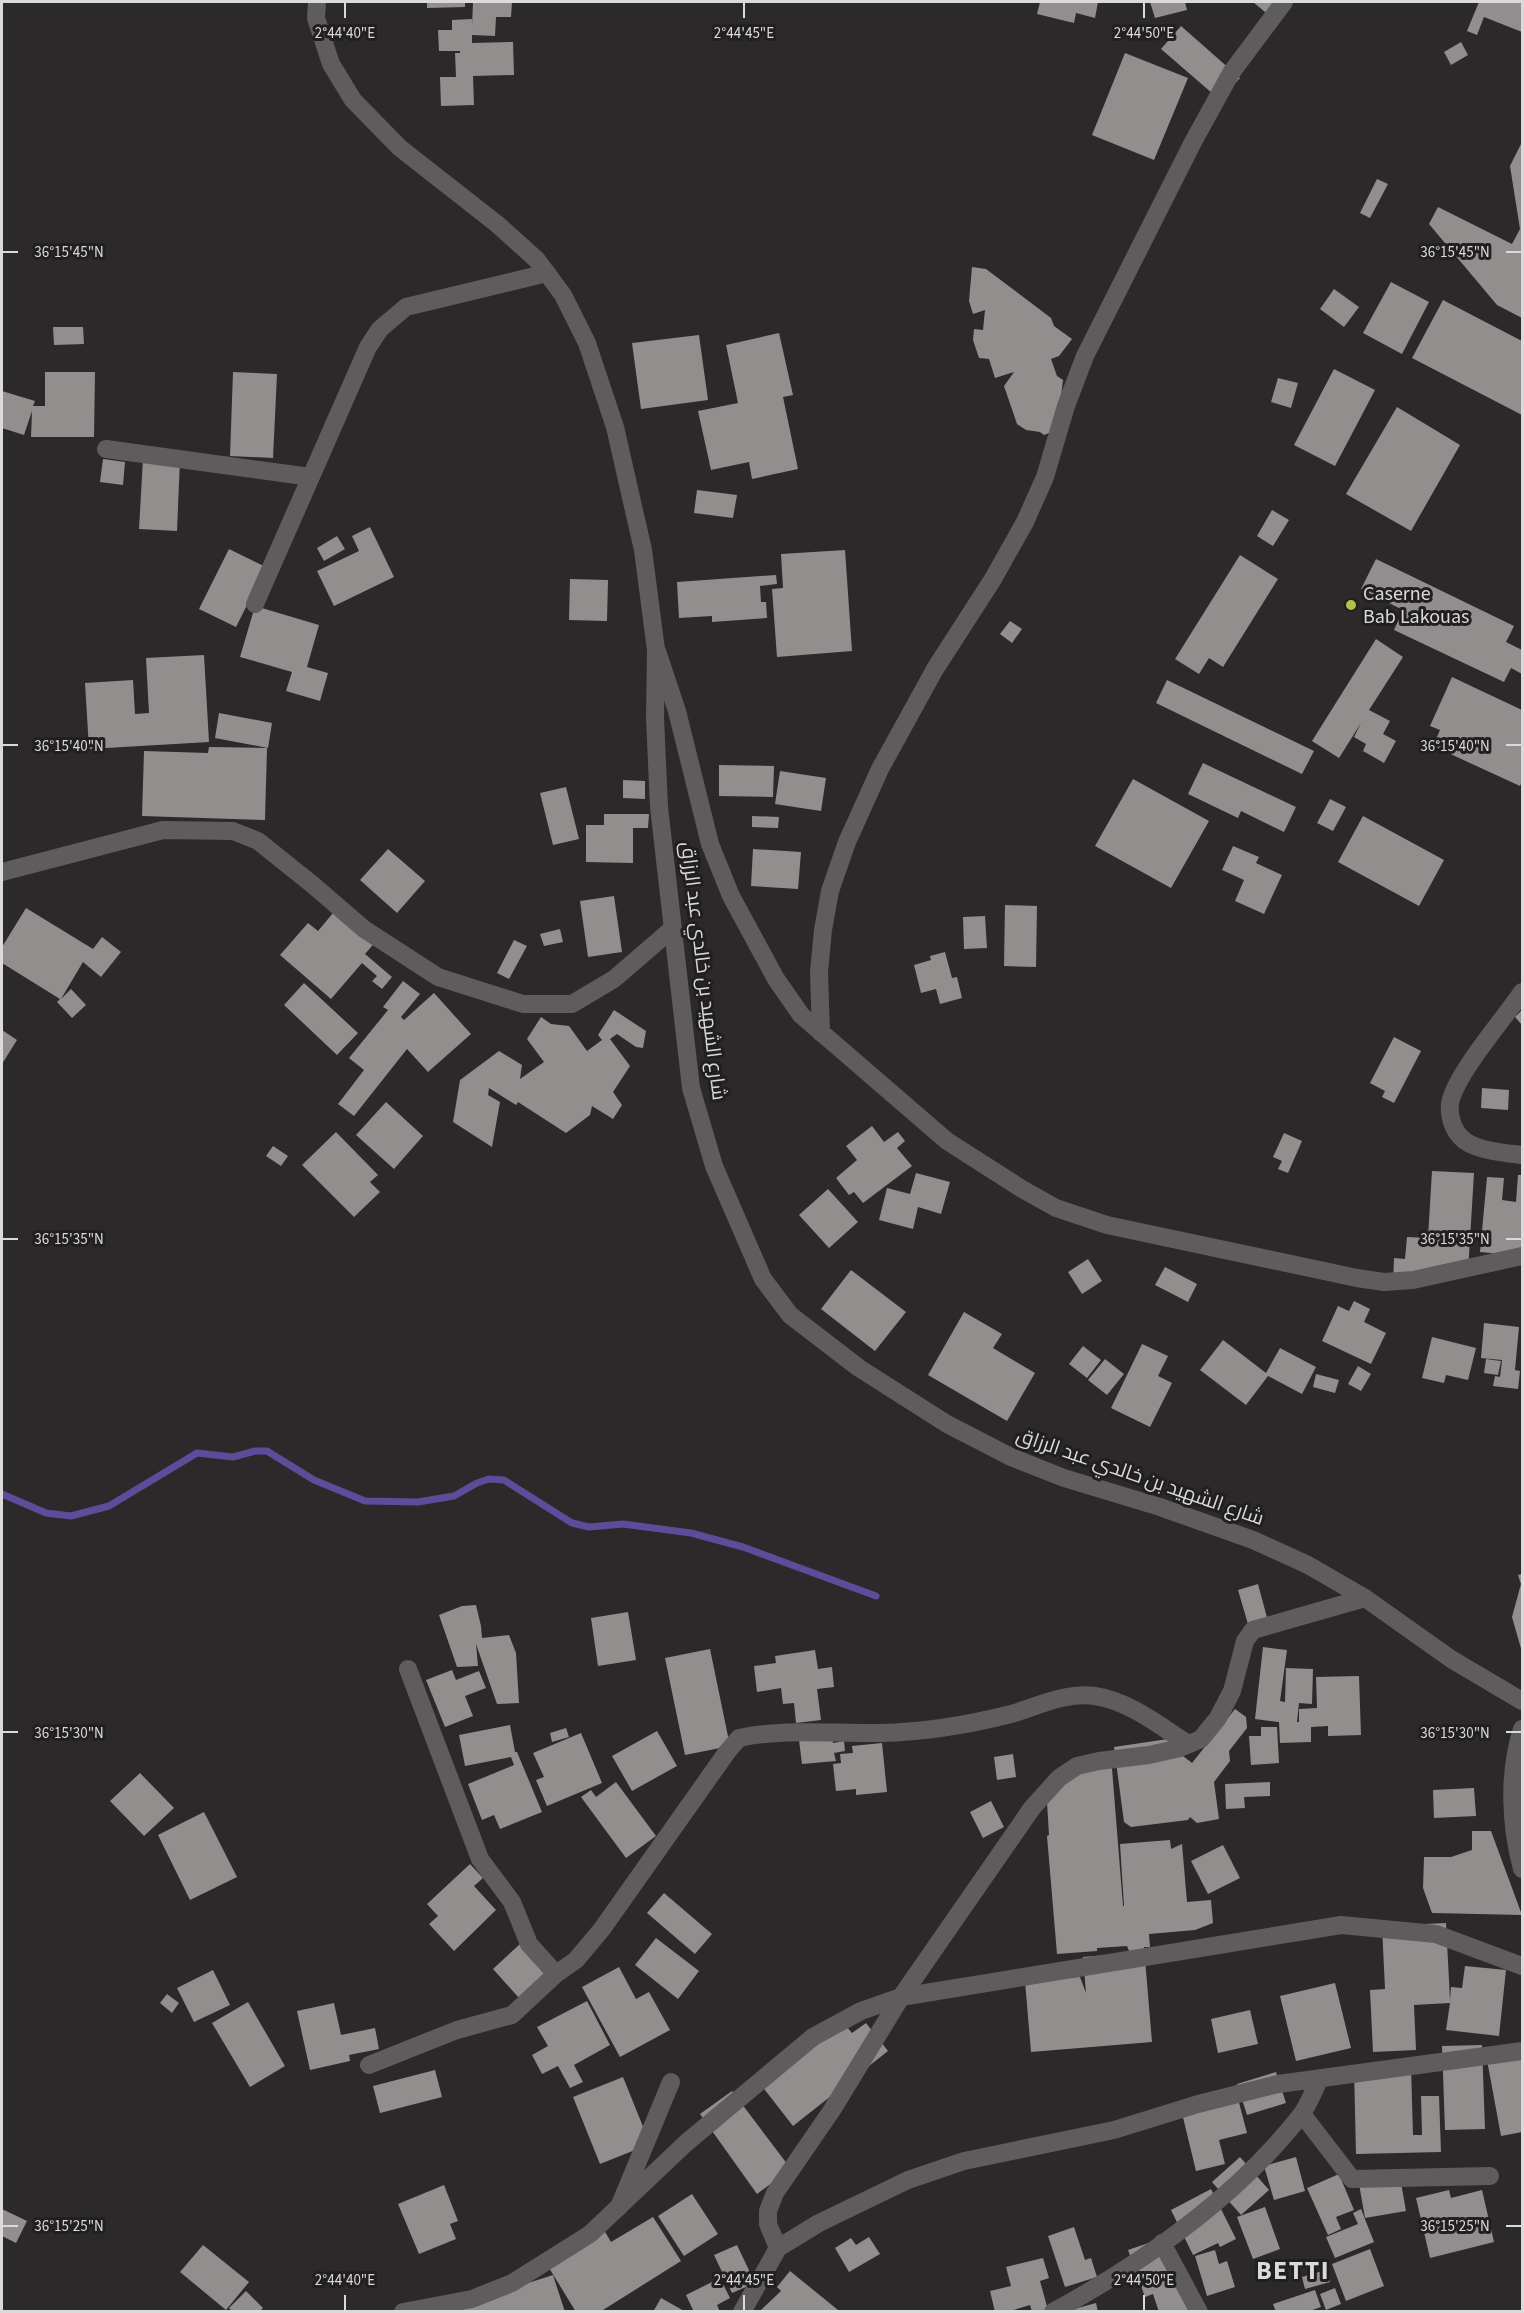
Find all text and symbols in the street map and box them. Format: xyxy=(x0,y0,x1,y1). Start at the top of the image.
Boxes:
text: 2°44'40"E xyxy=(315,23,375,44)
text: 2°44'45"E xyxy=(714,23,774,44)
text: 2°44'50"E xyxy=(1114,23,1174,44)
text: 36°15'45"N xyxy=(34,242,104,263)
text: 36°15'45"N xyxy=(1420,242,1490,263)
place label: Caserne Bab Lakouas xyxy=(1363,580,1469,631)
marker: Caserne Bab Lakouas xyxy=(1344,598,1358,612)
text: 36°15'40"N xyxy=(34,736,104,757)
text: 36°15'40"N xyxy=(1420,736,1490,757)
street label: شارع الشهيد بن خالدي عبد الرزاق xyxy=(672,840,733,1102)
text: 36°15'35"N xyxy=(34,1229,104,1250)
text: 36°15'35"N xyxy=(1420,1229,1490,1250)
street label: شارع الشهيد بن خالدي عبد الرزاق xyxy=(1012,1421,1268,1534)
text: 36°15'30"N xyxy=(34,1723,104,1744)
text: 36°15'30"N xyxy=(1420,1723,1490,1744)
text: 36°15'25"N xyxy=(34,2216,104,2237)
text: 36°15'25"N xyxy=(1420,2216,1490,2237)
district label: BETTI xyxy=(1256,2252,1330,2289)
text: 2°44'40"E xyxy=(315,2270,375,2291)
text: 2°44'45"E xyxy=(714,2270,774,2291)
text: 2°44'50"E xyxy=(1114,2270,1174,2291)

